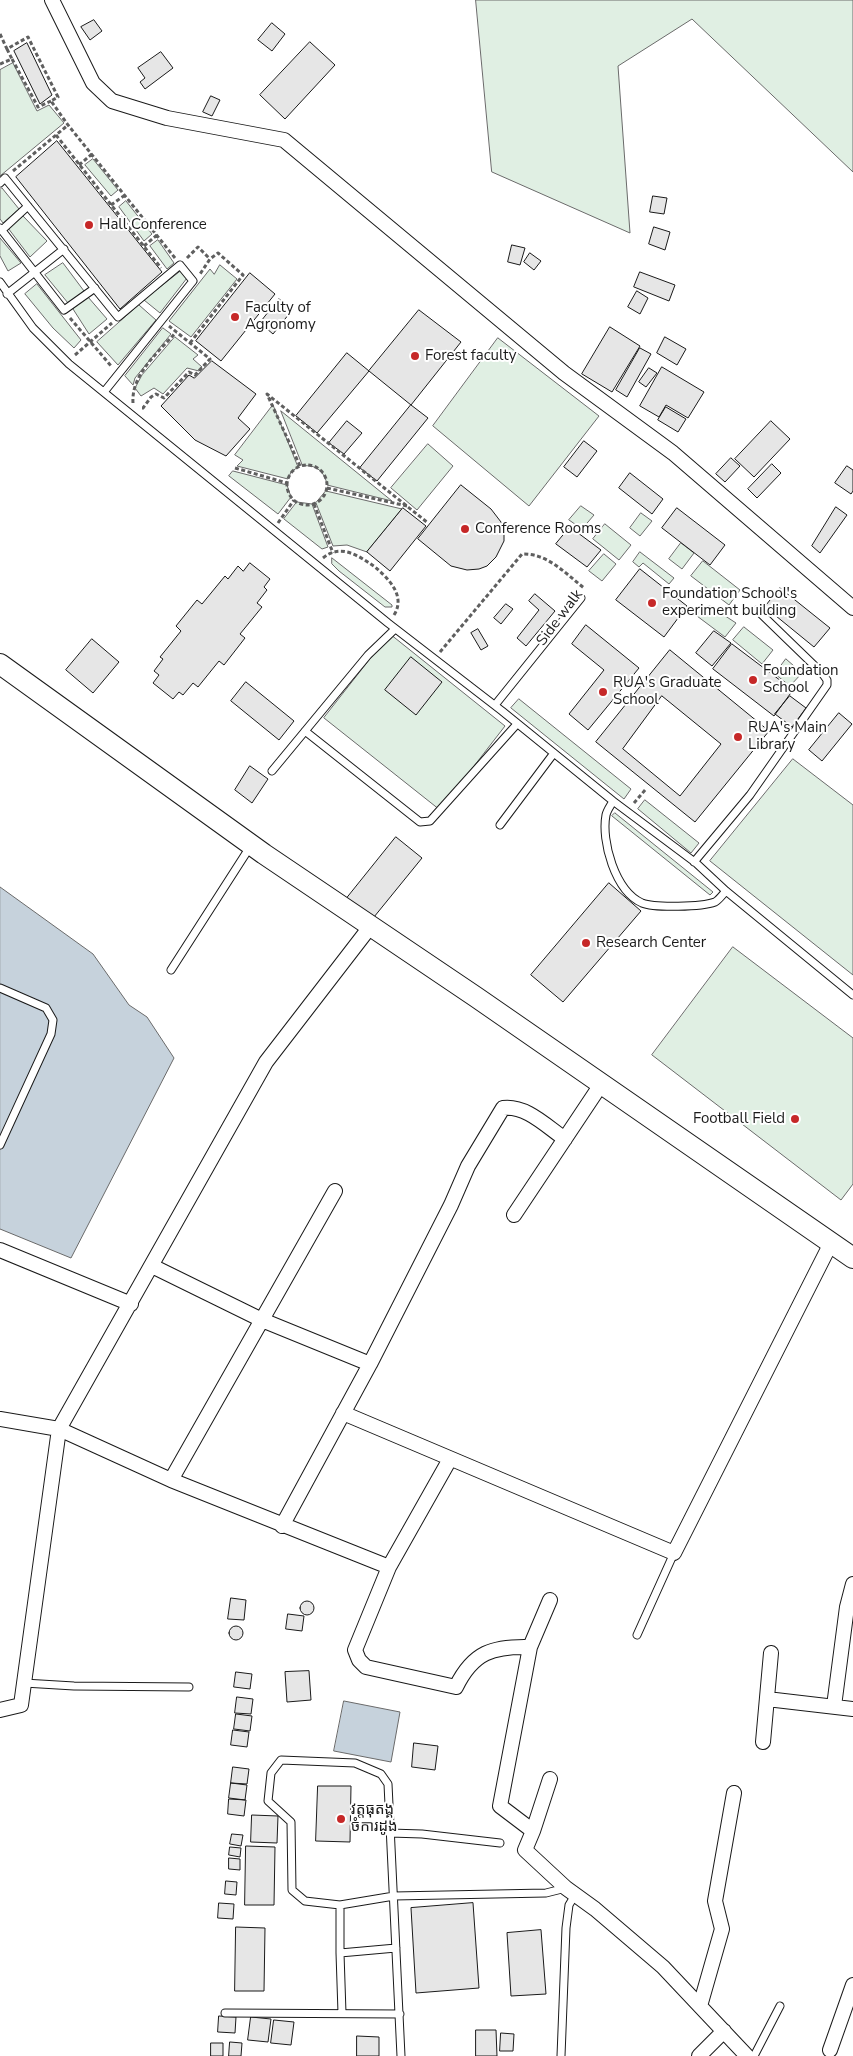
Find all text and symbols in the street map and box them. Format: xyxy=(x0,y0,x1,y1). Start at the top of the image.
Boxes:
place label: Hall Conference xyxy=(99,216,207,234)
marker: Hall Conference xyxy=(83,219,95,231)
place label: Faculty of Agronomy xyxy=(245,299,316,334)
marker: Faculty of Agronomy xyxy=(229,311,241,323)
place label: Forest faculty xyxy=(425,347,516,365)
marker: Forest faculty xyxy=(409,350,421,362)
place label: Conference Rooms xyxy=(475,520,601,538)
marker: Conference Rooms xyxy=(459,523,471,535)
place label: Foundation School's experiment building xyxy=(662,585,797,620)
street label: Side walk xyxy=(533,586,587,650)
marker: Foundation School's experiment building xyxy=(646,597,658,609)
place label: Foundation School xyxy=(763,662,838,697)
place label: RUA's Graduate School xyxy=(613,674,722,709)
marker: Foundation School xyxy=(747,674,759,686)
marker: RUA's Graduate School xyxy=(597,686,609,698)
place label: RUA's Main Library xyxy=(748,719,827,754)
marker: RUA's Main Library xyxy=(732,731,744,743)
place label: Research Center xyxy=(596,934,706,952)
marker: Research Center xyxy=(580,937,592,949)
place label: Football Field xyxy=(693,1110,785,1128)
marker: Football Field xyxy=(789,1113,801,1125)
place label: វត្តធុតង្គ ចំការដូង xyxy=(351,1801,397,1836)
marker: វត្តធុតង្គ ចំការដូង xyxy=(335,1813,347,1825)

